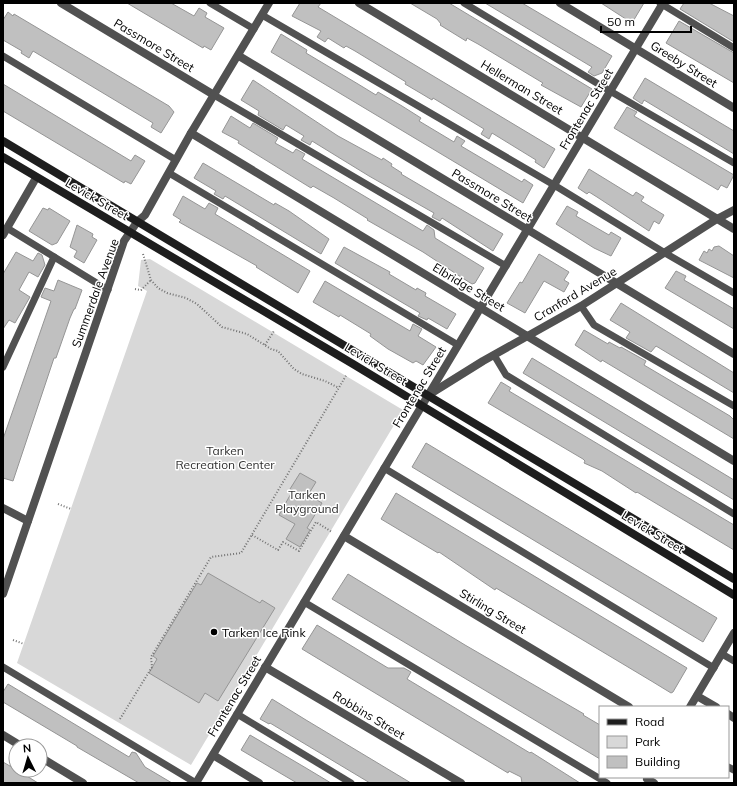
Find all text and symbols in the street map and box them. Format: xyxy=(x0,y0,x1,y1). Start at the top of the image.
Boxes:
scale bar xyxy=(601,8,691,34)
text: 50 m xyxy=(607,14,635,29)
street label: Passmore Street xyxy=(111,15,197,75)
street label: Greeby Street xyxy=(648,38,720,90)
street label: Hellerman Street xyxy=(478,57,566,117)
street label: Frontenac Street xyxy=(556,66,616,152)
street label: Passmore Street xyxy=(449,165,535,225)
street label: Levick Street xyxy=(63,175,131,223)
street label: Summerdale Avenue xyxy=(68,236,122,350)
street label: Elbridge Street xyxy=(430,260,508,314)
street label: Cranford Avenue xyxy=(531,263,619,325)
street label: Levick Street xyxy=(342,339,410,389)
street label: Frontenac Street xyxy=(389,344,449,430)
park label: Tarken Recreation Center xyxy=(175,443,275,472)
park label: Tarken Playground xyxy=(275,487,339,516)
street label: Levick Street xyxy=(619,507,687,557)
street label: Stirling Street xyxy=(457,585,529,637)
place label: Tarken Ice Rink xyxy=(222,625,306,640)
marker: Tarken Ice Rink xyxy=(209,627,219,637)
street label: Frontenac Street xyxy=(204,653,264,739)
street label: Robbins Street xyxy=(330,688,408,742)
legend xyxy=(599,706,729,778)
text: Road xyxy=(635,714,664,729)
text: Park xyxy=(635,734,661,749)
north arrow xyxy=(8,738,48,778)
text: N xyxy=(22,741,32,755)
text: Building xyxy=(635,754,680,769)

